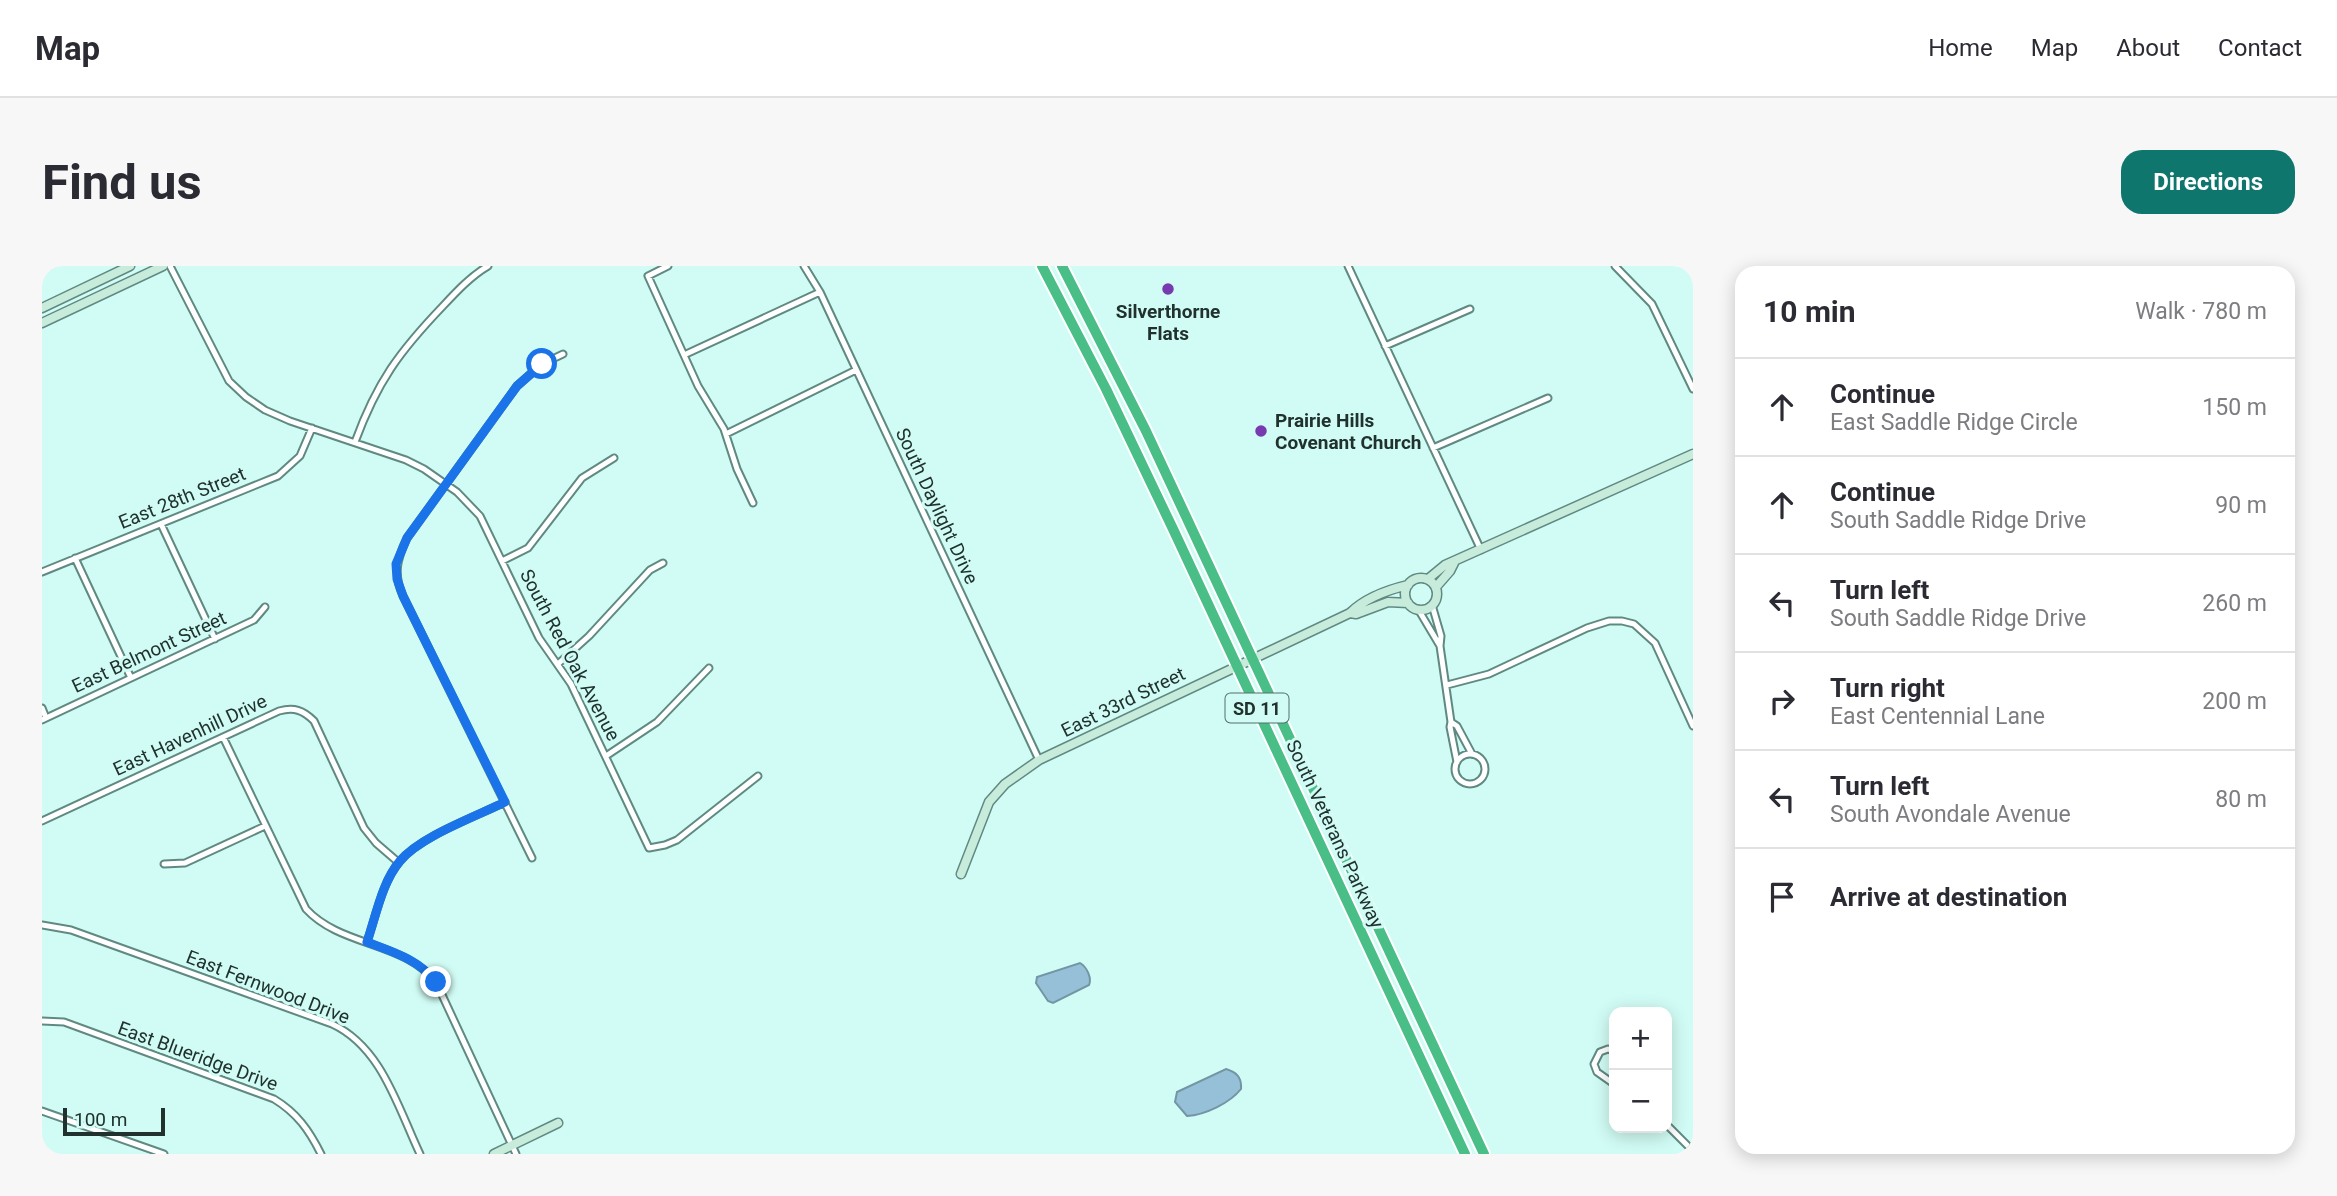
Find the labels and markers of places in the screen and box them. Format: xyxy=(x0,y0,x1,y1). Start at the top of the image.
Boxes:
marker: Silverthorne Flats xyxy=(1160,281,1176,297)
place label: Silverthorne Flats xyxy=(1116,300,1220,345)
place label: Prairie Hills Covenant Church xyxy=(1275,409,1421,454)
marker: Prairie Hills Covenant Church xyxy=(1253,423,1269,439)

